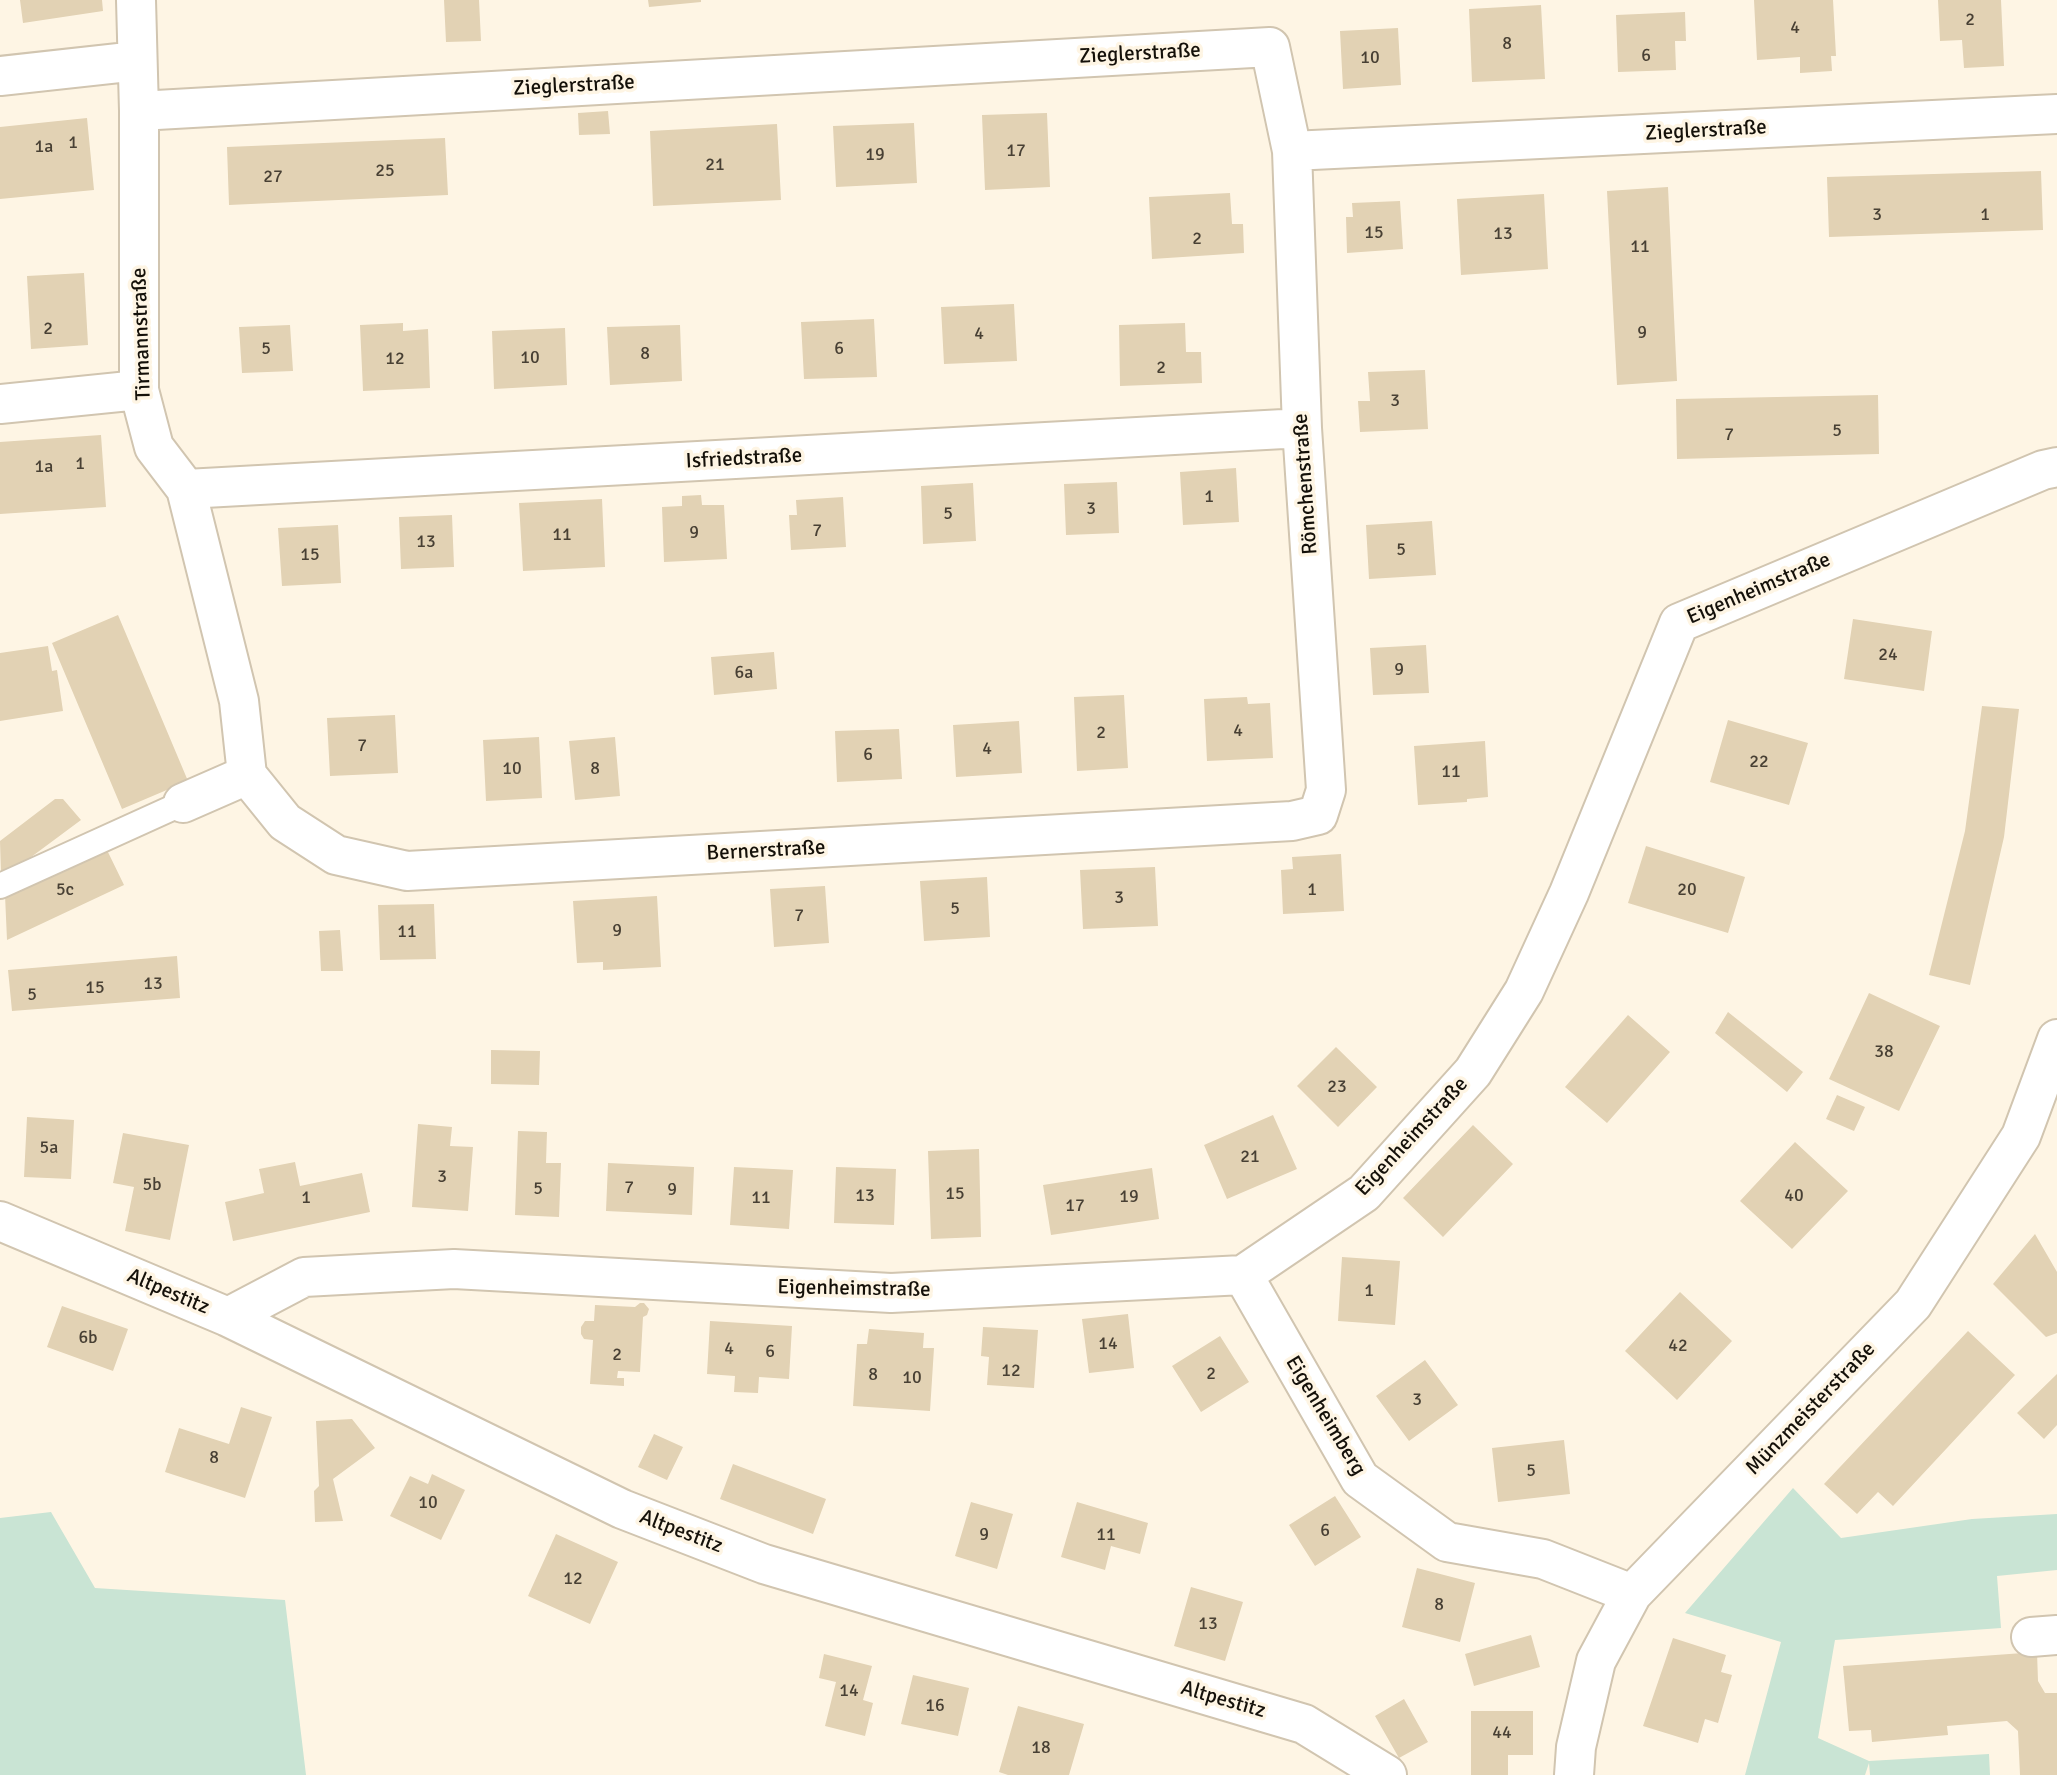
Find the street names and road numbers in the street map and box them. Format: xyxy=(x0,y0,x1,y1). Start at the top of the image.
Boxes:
street label: Zieglerstraße xyxy=(1079,38,1201,70)
street label: Zieglerstraße xyxy=(513,70,635,102)
street label: Zieglerstraße xyxy=(1645,115,1767,147)
street label: Tirmannstraße xyxy=(127,267,157,401)
street label: Römchenstraße xyxy=(1288,412,1324,556)
street label: Isfriedstraße xyxy=(685,443,803,475)
street label: Eigenheimstraße xyxy=(1683,547,1835,631)
street label: Bernerstraße xyxy=(706,835,826,867)
street label: Eigenheimstraße xyxy=(1350,1072,1474,1202)
street label: Altpestitz xyxy=(123,1263,213,1321)
street label: Eigenheimstraße xyxy=(777,1275,931,1303)
street label: Münzmeisterstraße xyxy=(1741,1337,1881,1481)
street label: Eigenheimberg xyxy=(1279,1352,1371,1480)
street label: Altpestitz xyxy=(636,1505,726,1559)
street label: Altpestitz xyxy=(1178,1676,1268,1724)

